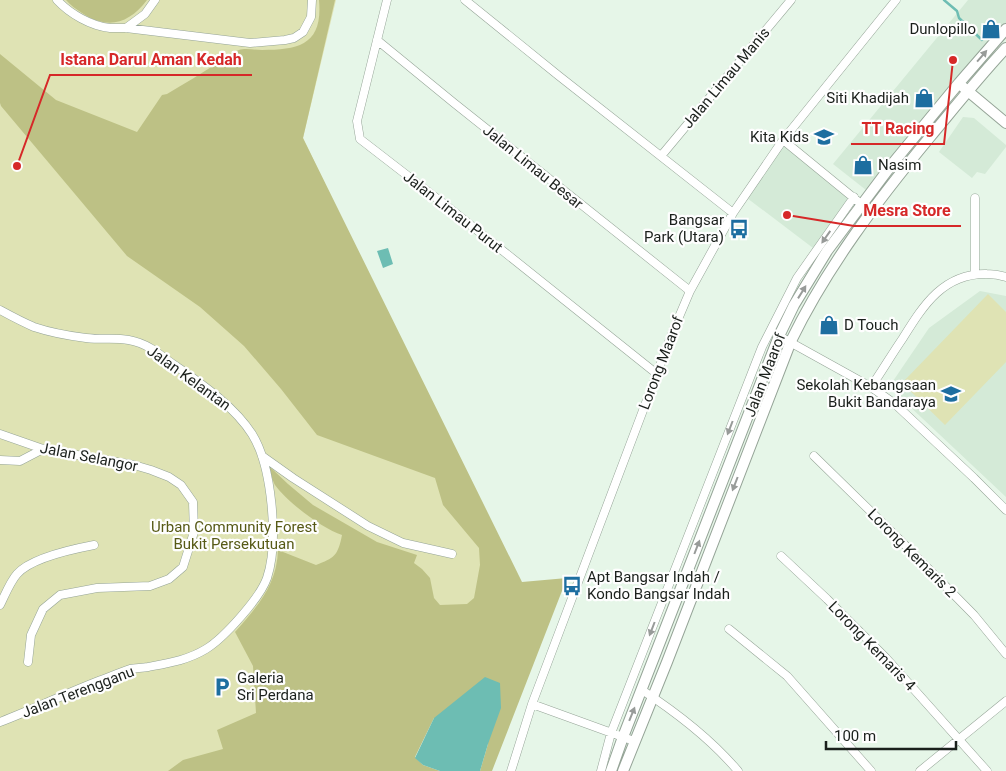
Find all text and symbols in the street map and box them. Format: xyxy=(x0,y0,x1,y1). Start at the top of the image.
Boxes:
shop icon: Dunlopillo xyxy=(980,18,1002,40)
place label: Dunlopillo xyxy=(909,20,976,38)
street label: Jalan Limau Manis xyxy=(679,24,773,132)
callout: Istana Darul Aman Kedah xyxy=(50,44,252,75)
text: Istana Darul Aman Kedah xyxy=(60,50,242,69)
one-way arrow xyxy=(977,50,988,63)
shop icon: Siti Khadijah xyxy=(913,87,935,109)
place label: Siti Khadijah xyxy=(826,89,909,107)
callout: TT Racing xyxy=(851,113,944,144)
text: TT Racing xyxy=(861,119,935,138)
street label: Jalan Limau Besar xyxy=(479,121,587,213)
school or university icon: Kita Kids xyxy=(813,126,835,148)
place label: Kita Kids xyxy=(750,128,809,146)
shop icon: Nasim xyxy=(852,154,874,176)
place label: Nasim xyxy=(878,156,921,174)
street label: Jalan Limau Purut xyxy=(400,168,506,256)
callout: Mesra Store xyxy=(854,195,961,226)
text: Mesra Store xyxy=(863,201,951,220)
place label: Bangsar Park (Utara) xyxy=(644,211,724,246)
bus stop icon: Bangsar Park (Utara) xyxy=(728,218,750,240)
one-way arrow xyxy=(821,230,831,243)
one-way arrow xyxy=(797,286,806,299)
street label: Lorong Maarof xyxy=(635,313,687,412)
shop icon: D Touch xyxy=(818,314,840,336)
place label: D Touch xyxy=(844,316,898,334)
street label: Jalan Maarof xyxy=(741,330,790,419)
street label: Jalan Kelantan xyxy=(144,342,234,414)
place label: Sekolah Kebangsaan Bukit Bandaraya xyxy=(796,376,936,411)
school or university icon: Sekolah Kebangsaan Bukit Bandaraya xyxy=(940,383,962,405)
one-way arrow xyxy=(726,421,734,436)
street label: Jalan Selangor xyxy=(39,439,139,475)
one-way arrow xyxy=(731,477,738,492)
street label: Lorong Kemaris 2 xyxy=(864,505,960,601)
park label: Urban Community Forest Bukit Persekutuan xyxy=(151,518,317,553)
one-way arrow xyxy=(694,540,702,554)
place label: Apt Bangsar Indah / Kondo Bangsar Indah xyxy=(587,568,730,603)
bus stop icon: Apt Bangsar Indah / Kondo Bangsar Indah xyxy=(561,575,583,597)
street label: Lorong Kemaris 4 xyxy=(825,597,920,695)
one-way arrow xyxy=(648,621,655,636)
street label: Jalan Terengganu xyxy=(19,662,137,722)
place label: Galeria Sri Perdana xyxy=(237,669,314,704)
parking icon: Galeria Sri Perdana xyxy=(211,676,233,698)
one-way arrow xyxy=(628,706,636,721)
scale bar xyxy=(826,718,956,750)
text: 100 m xyxy=(834,727,876,745)

